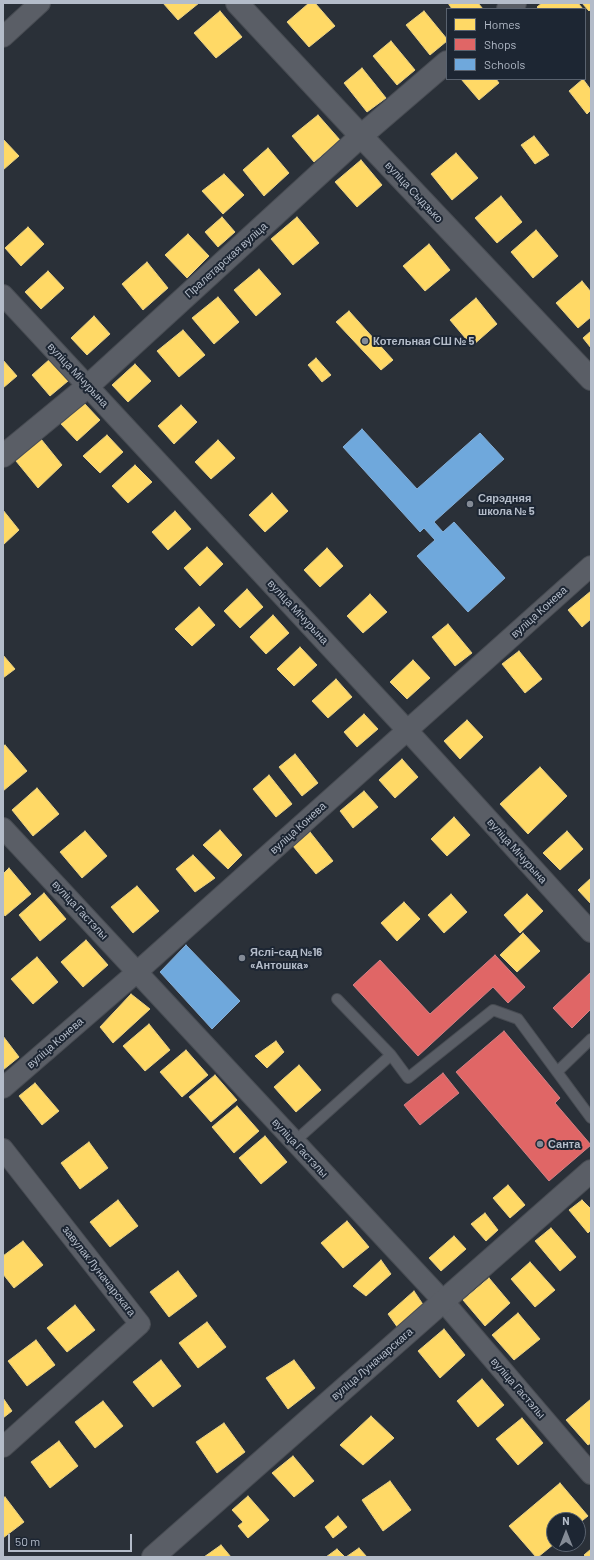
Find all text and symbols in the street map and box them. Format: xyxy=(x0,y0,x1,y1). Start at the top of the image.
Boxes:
legend xyxy=(446,8,586,80)
text: Homes xyxy=(484,17,520,31)
text: Shops xyxy=(484,37,516,51)
text: Schools xyxy=(484,57,525,71)
street label: вуліца Сыдзько xyxy=(382,159,446,225)
street label: Пралетарская вуліца xyxy=(182,219,270,301)
place label: Котельная СШ № 5 xyxy=(373,334,474,348)
marker: Котельная СШ № 5 xyxy=(360,336,370,346)
street label: вуліца Мічурына xyxy=(45,340,111,410)
place label: Сярэдняя школа № 5 xyxy=(478,491,535,517)
marker: Сярэдняя школа № 5 xyxy=(465,499,475,509)
street label: вуліца Мічурына xyxy=(265,577,331,647)
street label: вуліца Конева xyxy=(508,583,570,641)
street label: вуліца Конева xyxy=(267,799,329,857)
street label: вуліца Мічурына xyxy=(484,816,550,886)
street label: вуліца Гастэлы xyxy=(49,878,111,942)
place label: Яслі-сад №16 «Антошка» xyxy=(250,945,322,971)
marker: Яслі-сад №16 «Антошка» xyxy=(237,953,247,963)
street label: вуліца Конева xyxy=(24,1015,86,1071)
street label: вуліца Гастэлы xyxy=(269,1116,331,1180)
place label: Санта xyxy=(548,1137,580,1151)
marker: Санта xyxy=(535,1139,545,1149)
street label: завулак Луначарскага xyxy=(60,1223,138,1319)
street label: вуліца Луначарскага xyxy=(329,1325,415,1403)
street label: вуліца Гастэлы xyxy=(488,1355,548,1421)
north arrow xyxy=(546,1512,586,1552)
text: N xyxy=(562,1514,570,1527)
scale bar xyxy=(10,1526,134,1552)
text: 50 m xyxy=(15,1534,40,1548)

